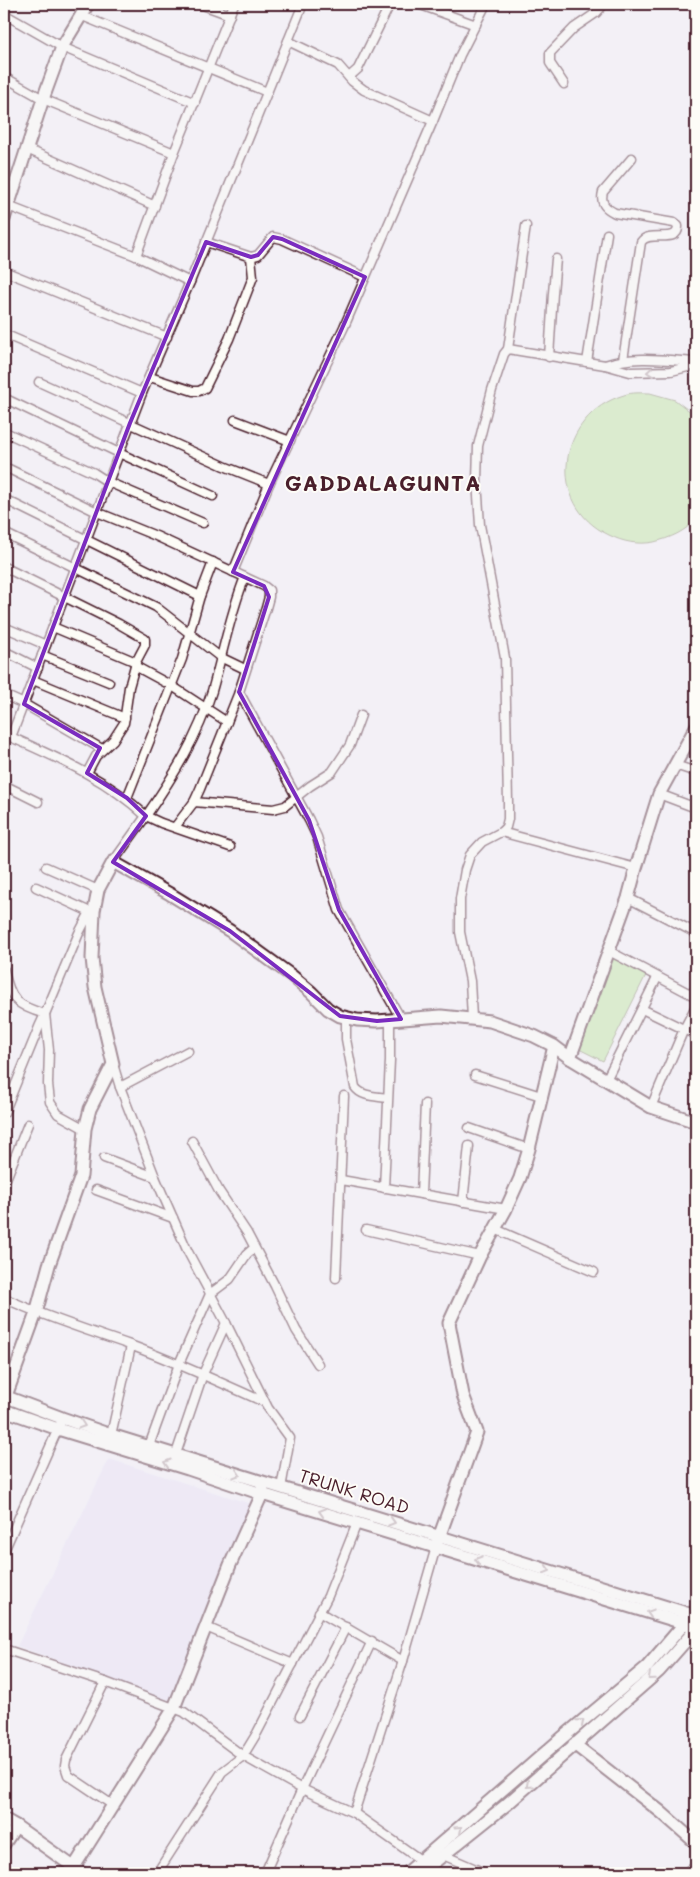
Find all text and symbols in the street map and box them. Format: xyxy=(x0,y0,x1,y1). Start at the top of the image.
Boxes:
one-way arrow xyxy=(646,367,654,378)
district label: GADDALAGUNTA xyxy=(285,468,481,497)
one-way arrow xyxy=(77,1419,86,1429)
one-way arrow xyxy=(164,1458,172,1468)
street label: TRUNK ROAD xyxy=(296,1463,412,1519)
one-way arrow xyxy=(232,1468,241,1478)
one-way arrow xyxy=(319,1508,327,1518)
one-way arrow xyxy=(388,1517,396,1527)
one-way arrow xyxy=(474,1555,482,1565)
one-way arrow xyxy=(543,1565,551,1575)
one-way arrow xyxy=(646,1608,654,1618)
one-way arrow xyxy=(648,1672,657,1681)
one-way arrow xyxy=(575,1719,584,1727)
one-way arrow xyxy=(526,1779,535,1787)
one-way arrow xyxy=(453,1826,462,1835)

